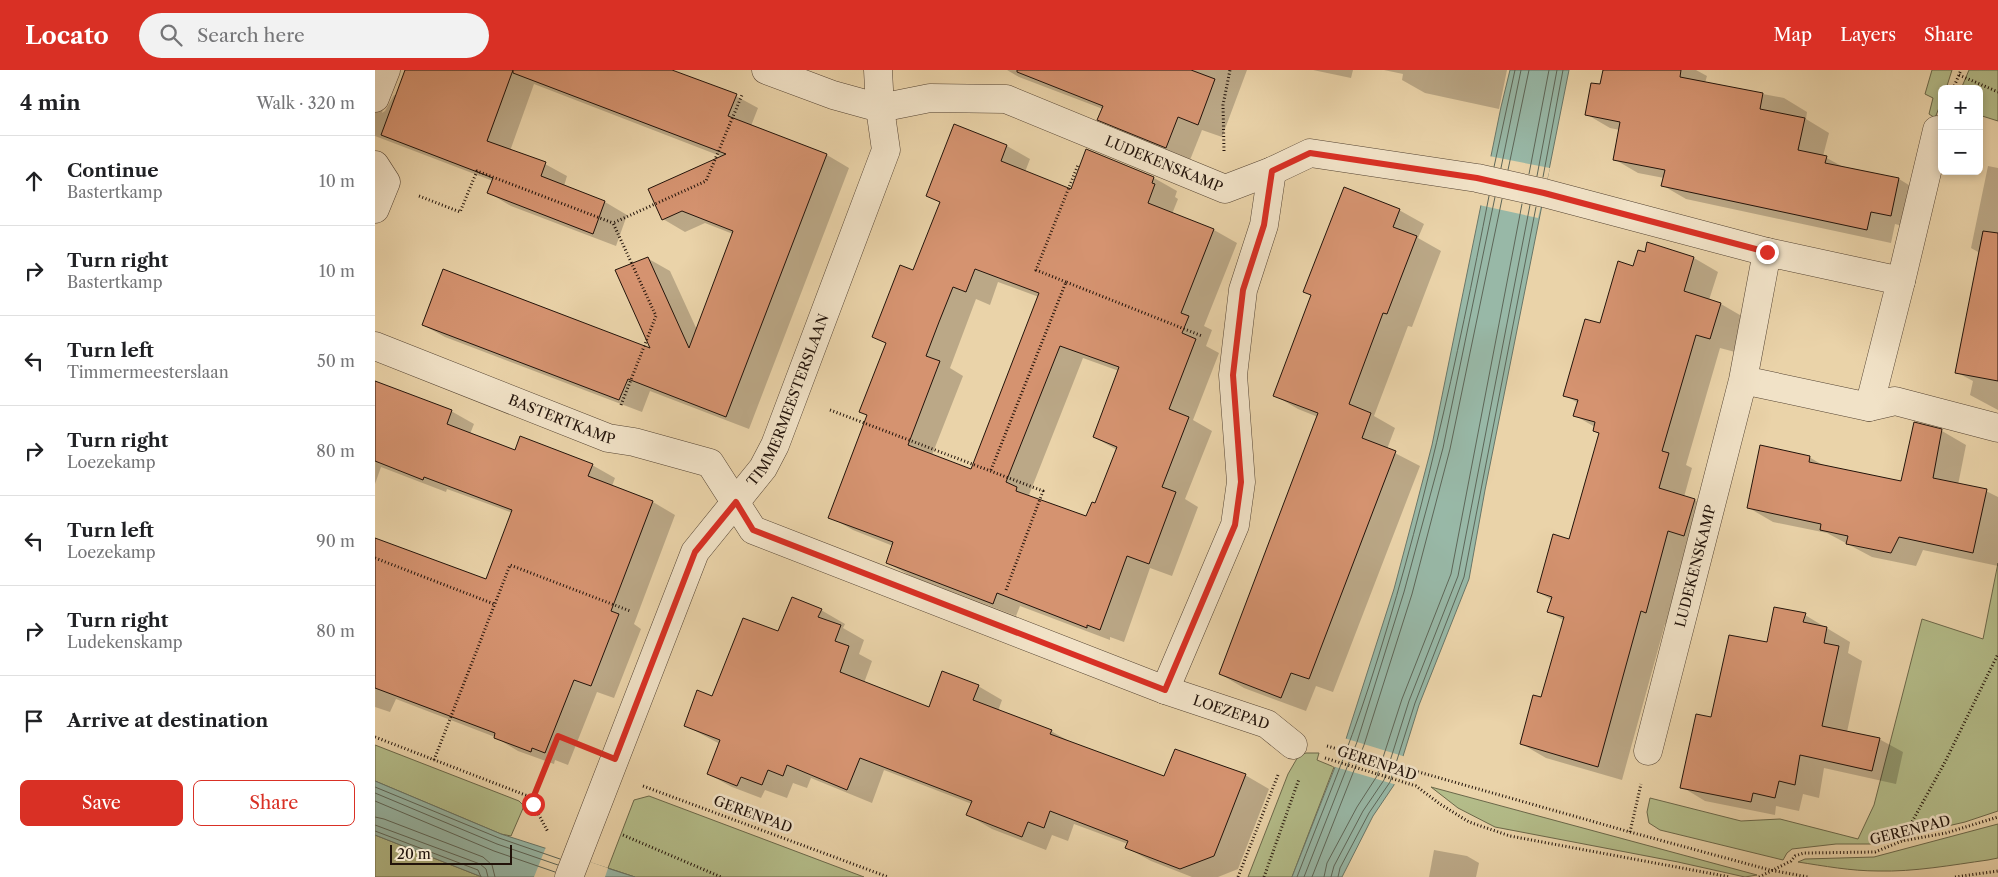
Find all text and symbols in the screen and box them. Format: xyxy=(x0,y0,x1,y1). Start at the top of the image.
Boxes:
search box xyxy=(139,13,489,58)
text: Locato xyxy=(25,21,109,50)
icon: search xyxy=(157,21,185,49)
text: Search here xyxy=(197,24,305,47)
text: Map xyxy=(1774,24,1812,46)
text: Layers xyxy=(1840,24,1896,46)
text: Share xyxy=(1924,24,1973,46)
map controls xyxy=(1938,85,1983,175)
button: + xyxy=(1938,85,1983,130)
text: 4 min xyxy=(20,90,81,115)
text: Walk · 320 m xyxy=(256,93,355,113)
button: − xyxy=(1938,130,1983,175)
street label: LUDEKENSKAMP xyxy=(1102,132,1226,196)
text: Continue xyxy=(67,159,159,182)
icon: ahead xyxy=(20,167,48,195)
text: 10 m xyxy=(319,171,355,191)
text: Bastertkamp xyxy=(67,182,163,202)
route end xyxy=(1756,241,1779,264)
text: Turn right xyxy=(67,249,168,272)
icon: right xyxy=(20,257,48,285)
text: 10 m xyxy=(319,261,355,281)
text: Bastertkamp xyxy=(67,272,163,292)
street label: TIMMERMEESTERSLAAN xyxy=(743,311,833,490)
text: Turn left xyxy=(67,339,154,362)
icon: left xyxy=(20,347,48,375)
text: 50 m xyxy=(317,351,355,371)
text: Timmermeesterslaan xyxy=(67,362,229,382)
street label: BASTERTKAMP xyxy=(506,391,617,448)
text: Turn right xyxy=(67,429,168,452)
icon: right xyxy=(20,437,48,465)
text: 80 m xyxy=(316,441,355,461)
text: Loezekamp xyxy=(67,452,156,472)
street label: LUDEKENSKAMP xyxy=(1671,503,1720,629)
text: Turn left xyxy=(67,519,154,542)
icon: left xyxy=(20,527,48,555)
text: 90 m xyxy=(316,531,355,551)
text: Loezekamp xyxy=(67,542,156,562)
text: Turn right xyxy=(67,609,168,632)
icon: right xyxy=(20,617,48,645)
text: 80 m xyxy=(316,621,355,641)
text: Ludekenskamp xyxy=(67,632,183,652)
street label: LOEZEPAD xyxy=(1191,691,1272,733)
icon: arrive xyxy=(20,707,48,735)
text: Arrive at destination xyxy=(67,709,268,732)
street label: GERENPAD xyxy=(1335,742,1419,784)
button: Save xyxy=(20,780,183,826)
button: Share xyxy=(193,780,355,826)
street label: GERENPAD xyxy=(711,791,795,837)
route start xyxy=(522,793,545,816)
street label: GERENPAD xyxy=(1868,811,1952,849)
scale bar xyxy=(390,842,513,865)
text: 20 m xyxy=(397,845,431,863)

